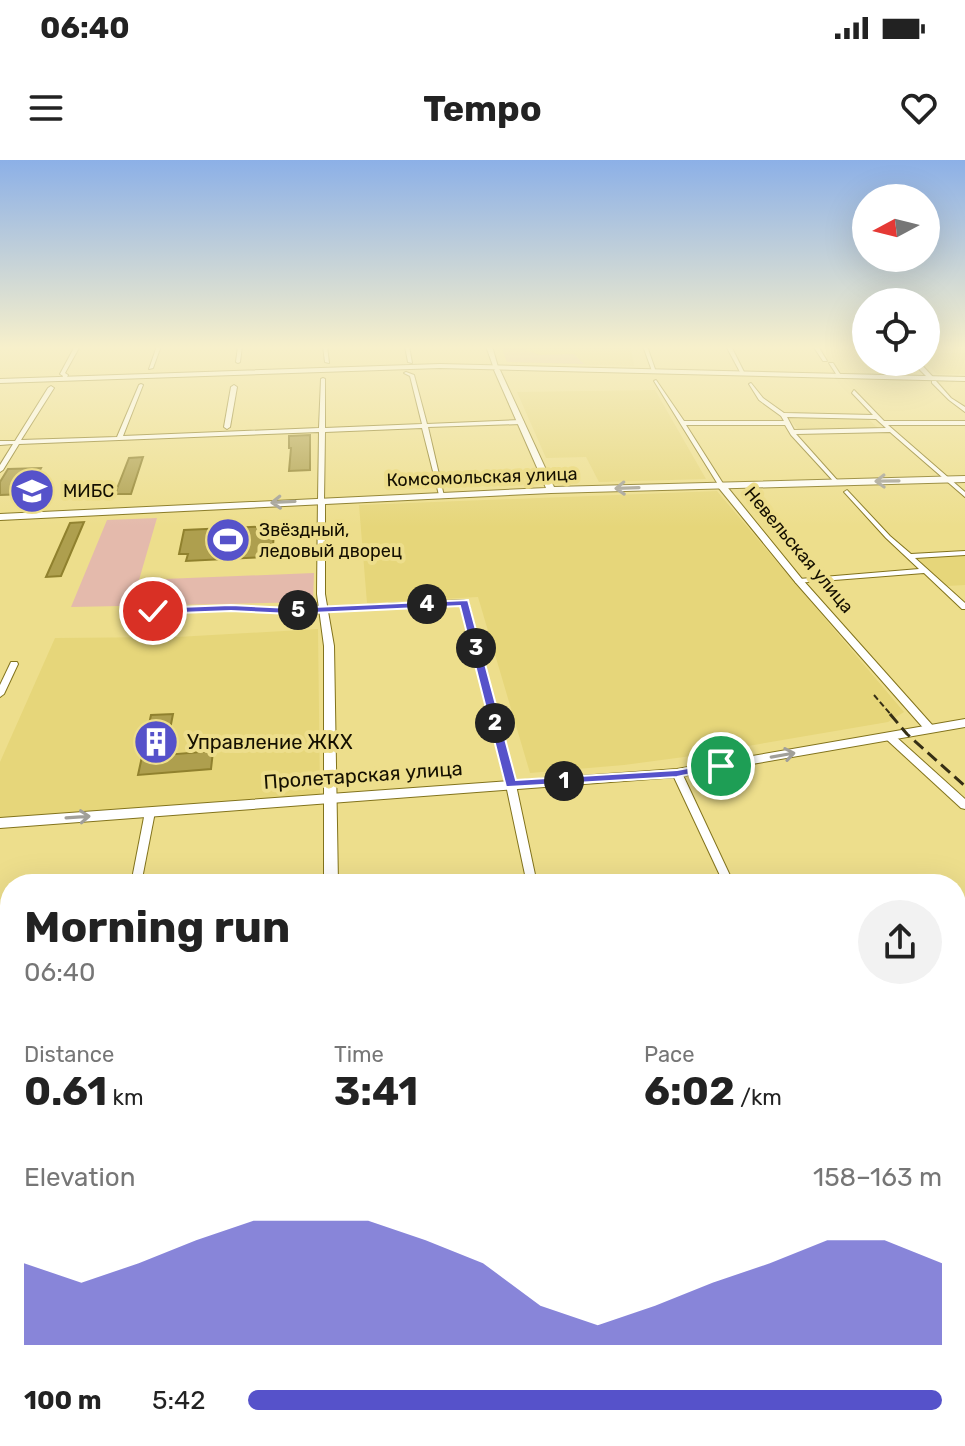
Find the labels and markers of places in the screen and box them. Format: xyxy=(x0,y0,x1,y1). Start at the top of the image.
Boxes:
school or university icon: МИБС xyxy=(8,467,56,515)
place label: МИБС xyxy=(63,480,114,502)
sports icon: Звёздный, ледовый дворец xyxy=(204,516,252,564)
place label: Звёздный, ледовый дворец xyxy=(259,519,402,562)
pin xyxy=(119,577,187,645)
pin: 4 xyxy=(407,584,447,624)
pin: 5 xyxy=(278,590,318,630)
pin: 3 xyxy=(456,628,496,668)
pin: 2 xyxy=(475,703,515,743)
building icon: Управление ЖКХ xyxy=(132,718,180,766)
place label: Управление ЖКХ xyxy=(187,730,353,754)
pin xyxy=(687,732,755,800)
pin: 1 xyxy=(544,761,584,801)

